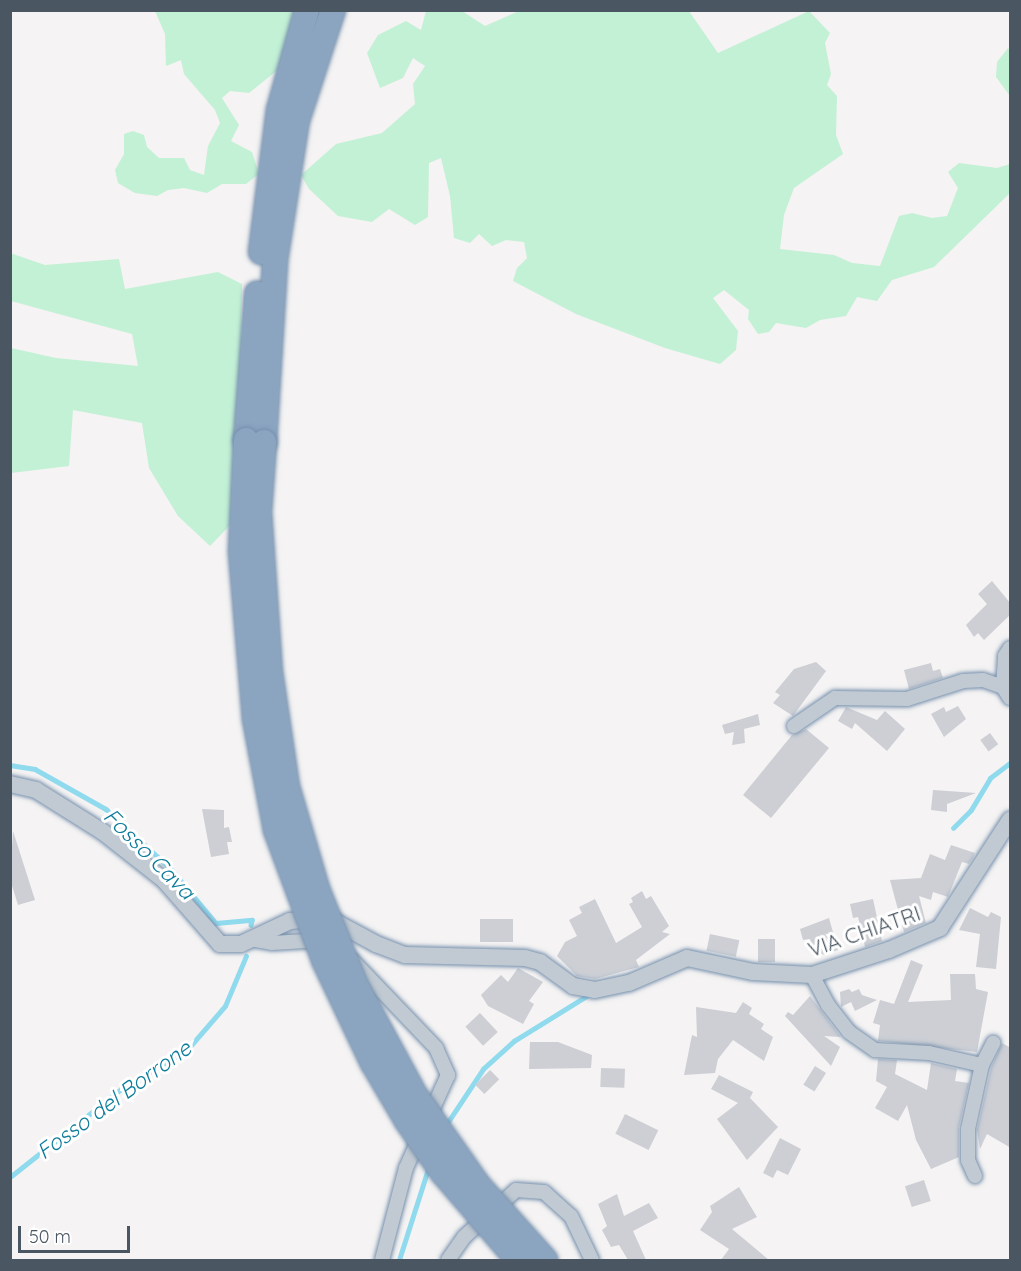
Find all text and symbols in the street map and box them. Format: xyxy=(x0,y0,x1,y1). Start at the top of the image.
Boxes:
water label: Fosso Cava xyxy=(98,803,200,905)
street label: VIA CHIATRI xyxy=(805,900,923,962)
water label: Fosso del Borrone xyxy=(32,1035,196,1165)
scale bar xyxy=(21,1214,134,1252)
text: 50 m xyxy=(29,1225,71,1248)

